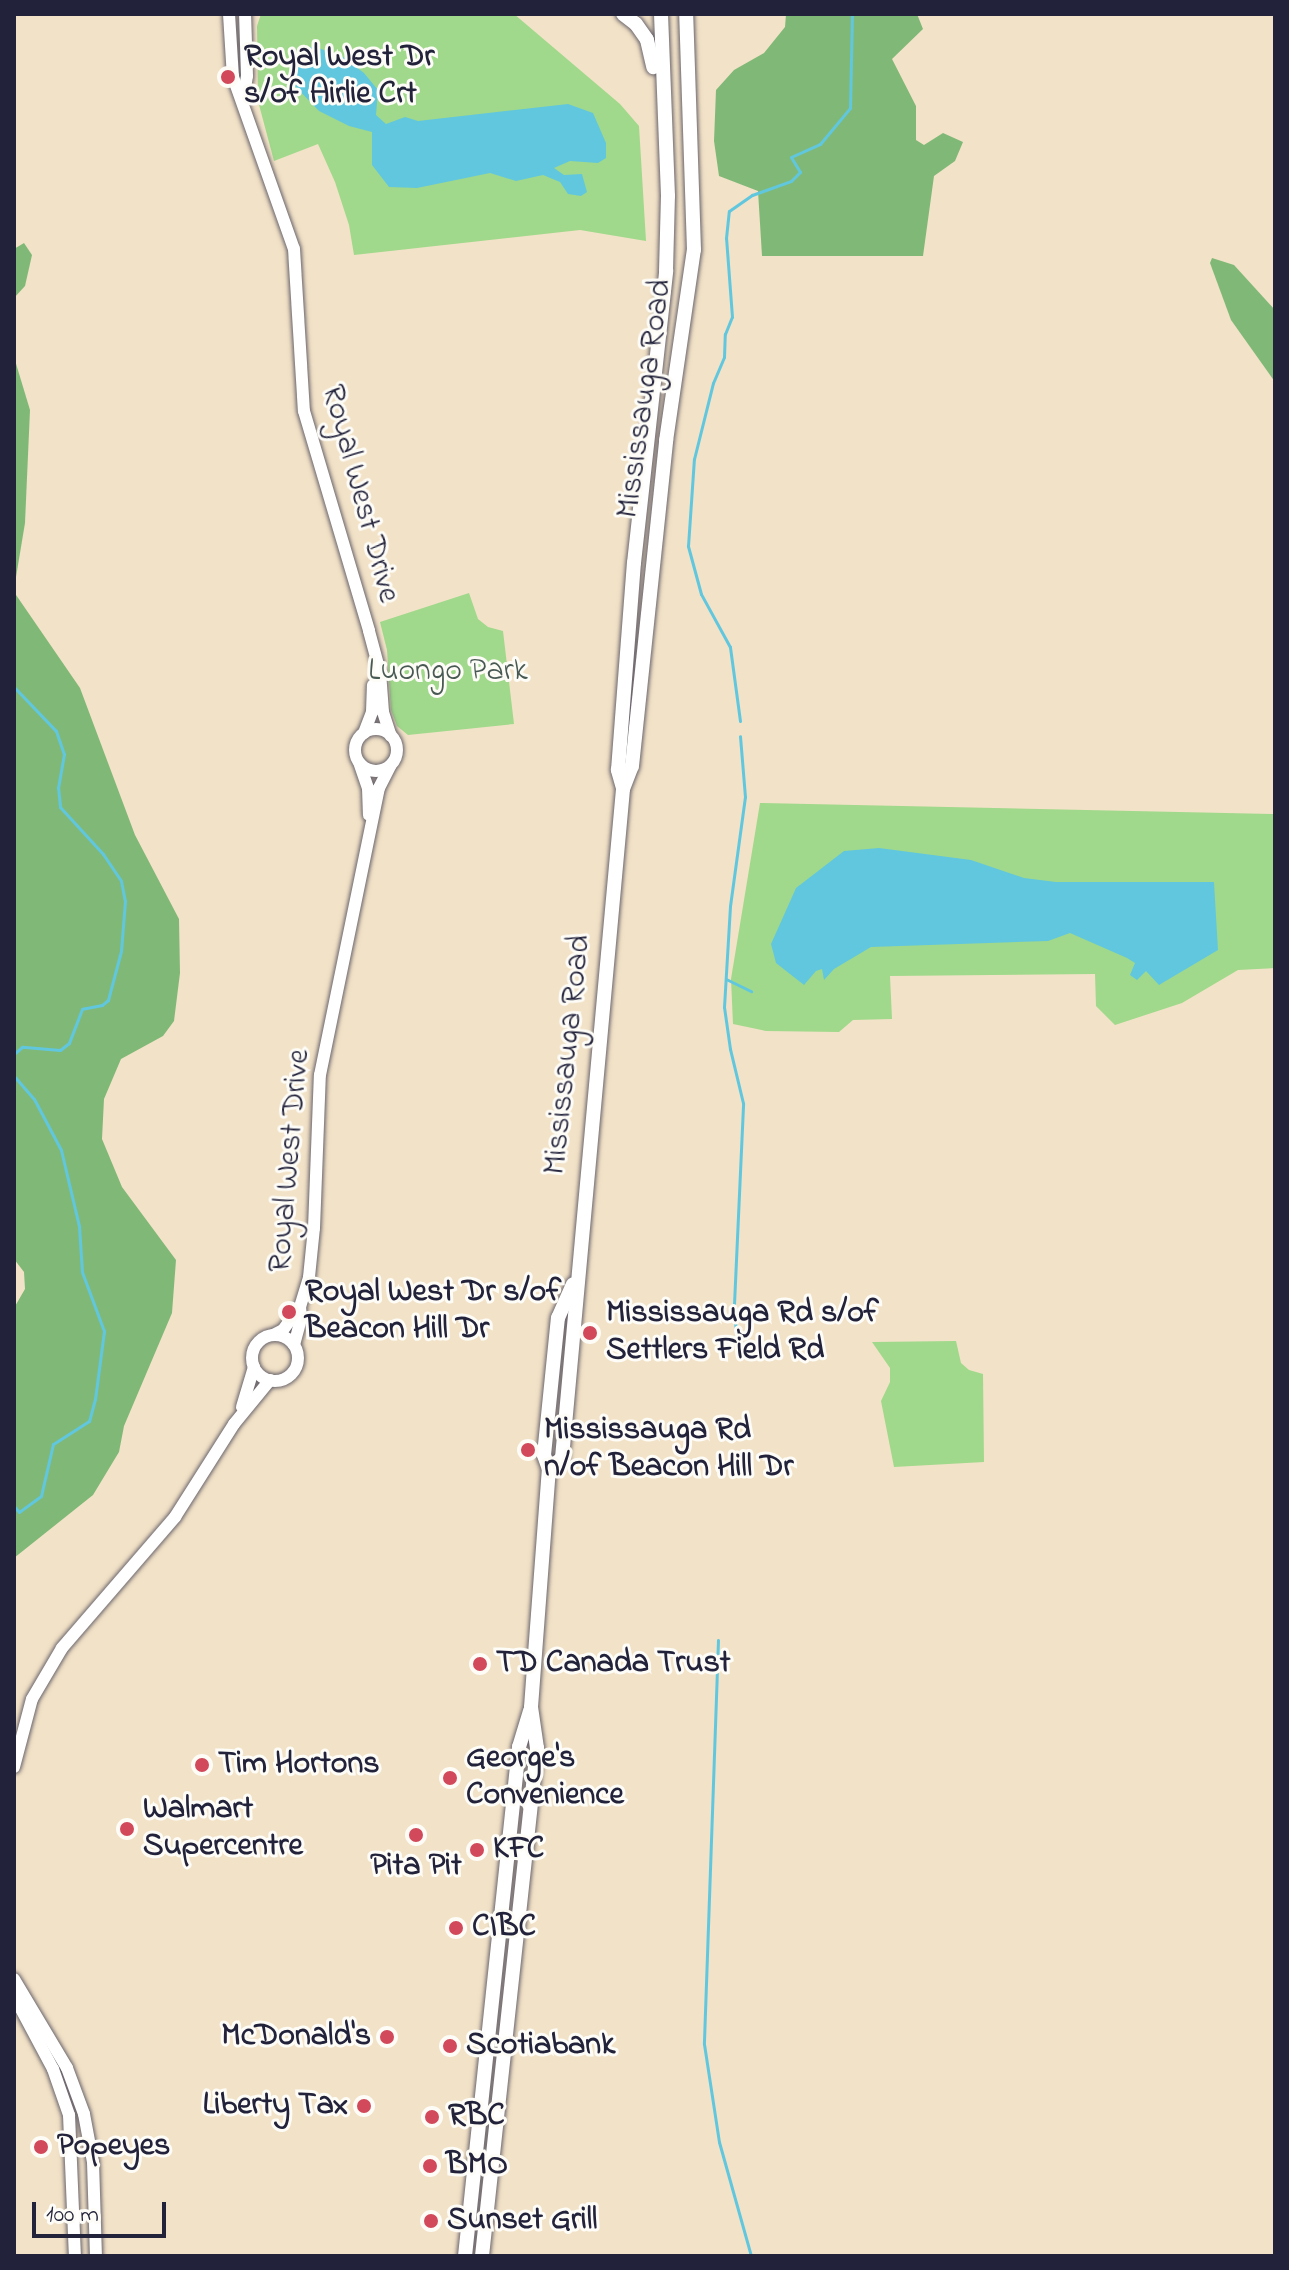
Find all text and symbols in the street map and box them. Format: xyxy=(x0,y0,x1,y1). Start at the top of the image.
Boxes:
place label: Royal West Dr s/of Airlie Crt xyxy=(244,40,434,115)
marker: Royal West Dr s/of Airlie Crt xyxy=(219,68,237,86)
street label: Mississauga Road xyxy=(610,277,682,521)
street label: Royal West Drive xyxy=(311,381,407,607)
park label: Luongo Park xyxy=(368,653,528,691)
street label: Mississauga Road xyxy=(537,933,601,1177)
street label: Royal West Drive xyxy=(262,1048,320,1274)
place label: Royal West Dr s/of Beacon Hill Dr xyxy=(305,1275,561,1350)
place label: Mississauga Rd s/of Settlers Field Rd xyxy=(606,1296,879,1371)
marker: Royal West Dr s/of Beacon Hill Dr xyxy=(280,1303,298,1321)
marker: Mississauga Rd s/of Settlers Field Rd xyxy=(581,1324,599,1342)
place label: Mississauga Rd n/of Beacon Hill Dr xyxy=(544,1413,793,1488)
marker: Mississauga Rd n/of Beacon Hill Dr xyxy=(519,1441,537,1459)
place label: TD Canada Trust xyxy=(496,1645,730,1683)
marker: TD Canada Trust xyxy=(471,1655,489,1673)
place label: George's Convenience xyxy=(466,1741,624,1816)
place label: Tim Hortons xyxy=(218,1746,380,1784)
marker: Tim Hortons xyxy=(193,1756,211,1774)
marker: George's Convenience xyxy=(441,1769,459,1787)
place label: Walmart Supercentre xyxy=(143,1792,303,1867)
marker: Walmart Supercentre xyxy=(118,1820,136,1838)
marker: Pita Pit xyxy=(407,1826,425,1844)
place label: KFC xyxy=(493,1831,544,1869)
marker: KFC xyxy=(468,1841,486,1859)
place label: Pita Pit xyxy=(370,1848,462,1886)
place label: CIBC xyxy=(472,1909,536,1947)
marker: CIBC xyxy=(447,1919,465,1937)
place label: McDonald's xyxy=(221,2018,371,2056)
place label: Scotiabank xyxy=(466,2027,615,2065)
marker: McDonald's xyxy=(378,2028,396,2046)
marker: Scotiabank xyxy=(441,2037,459,2055)
place label: Liberty Tax xyxy=(203,2087,348,2125)
marker: Liberty Tax xyxy=(355,2097,373,2115)
place label: RBC xyxy=(448,2098,505,2136)
marker: RBC xyxy=(423,2108,441,2126)
place label: Popeyes xyxy=(57,2128,170,2166)
marker: Popeyes xyxy=(32,2138,50,2156)
place label: BMO xyxy=(446,2147,508,2185)
marker: BMO xyxy=(421,2157,439,2175)
scale bar xyxy=(36,2186,170,2236)
text: 100 m xyxy=(46,2198,99,2233)
place label: Sunset Grill xyxy=(447,2202,597,2240)
marker: Sunset Grill xyxy=(422,2212,440,2230)

